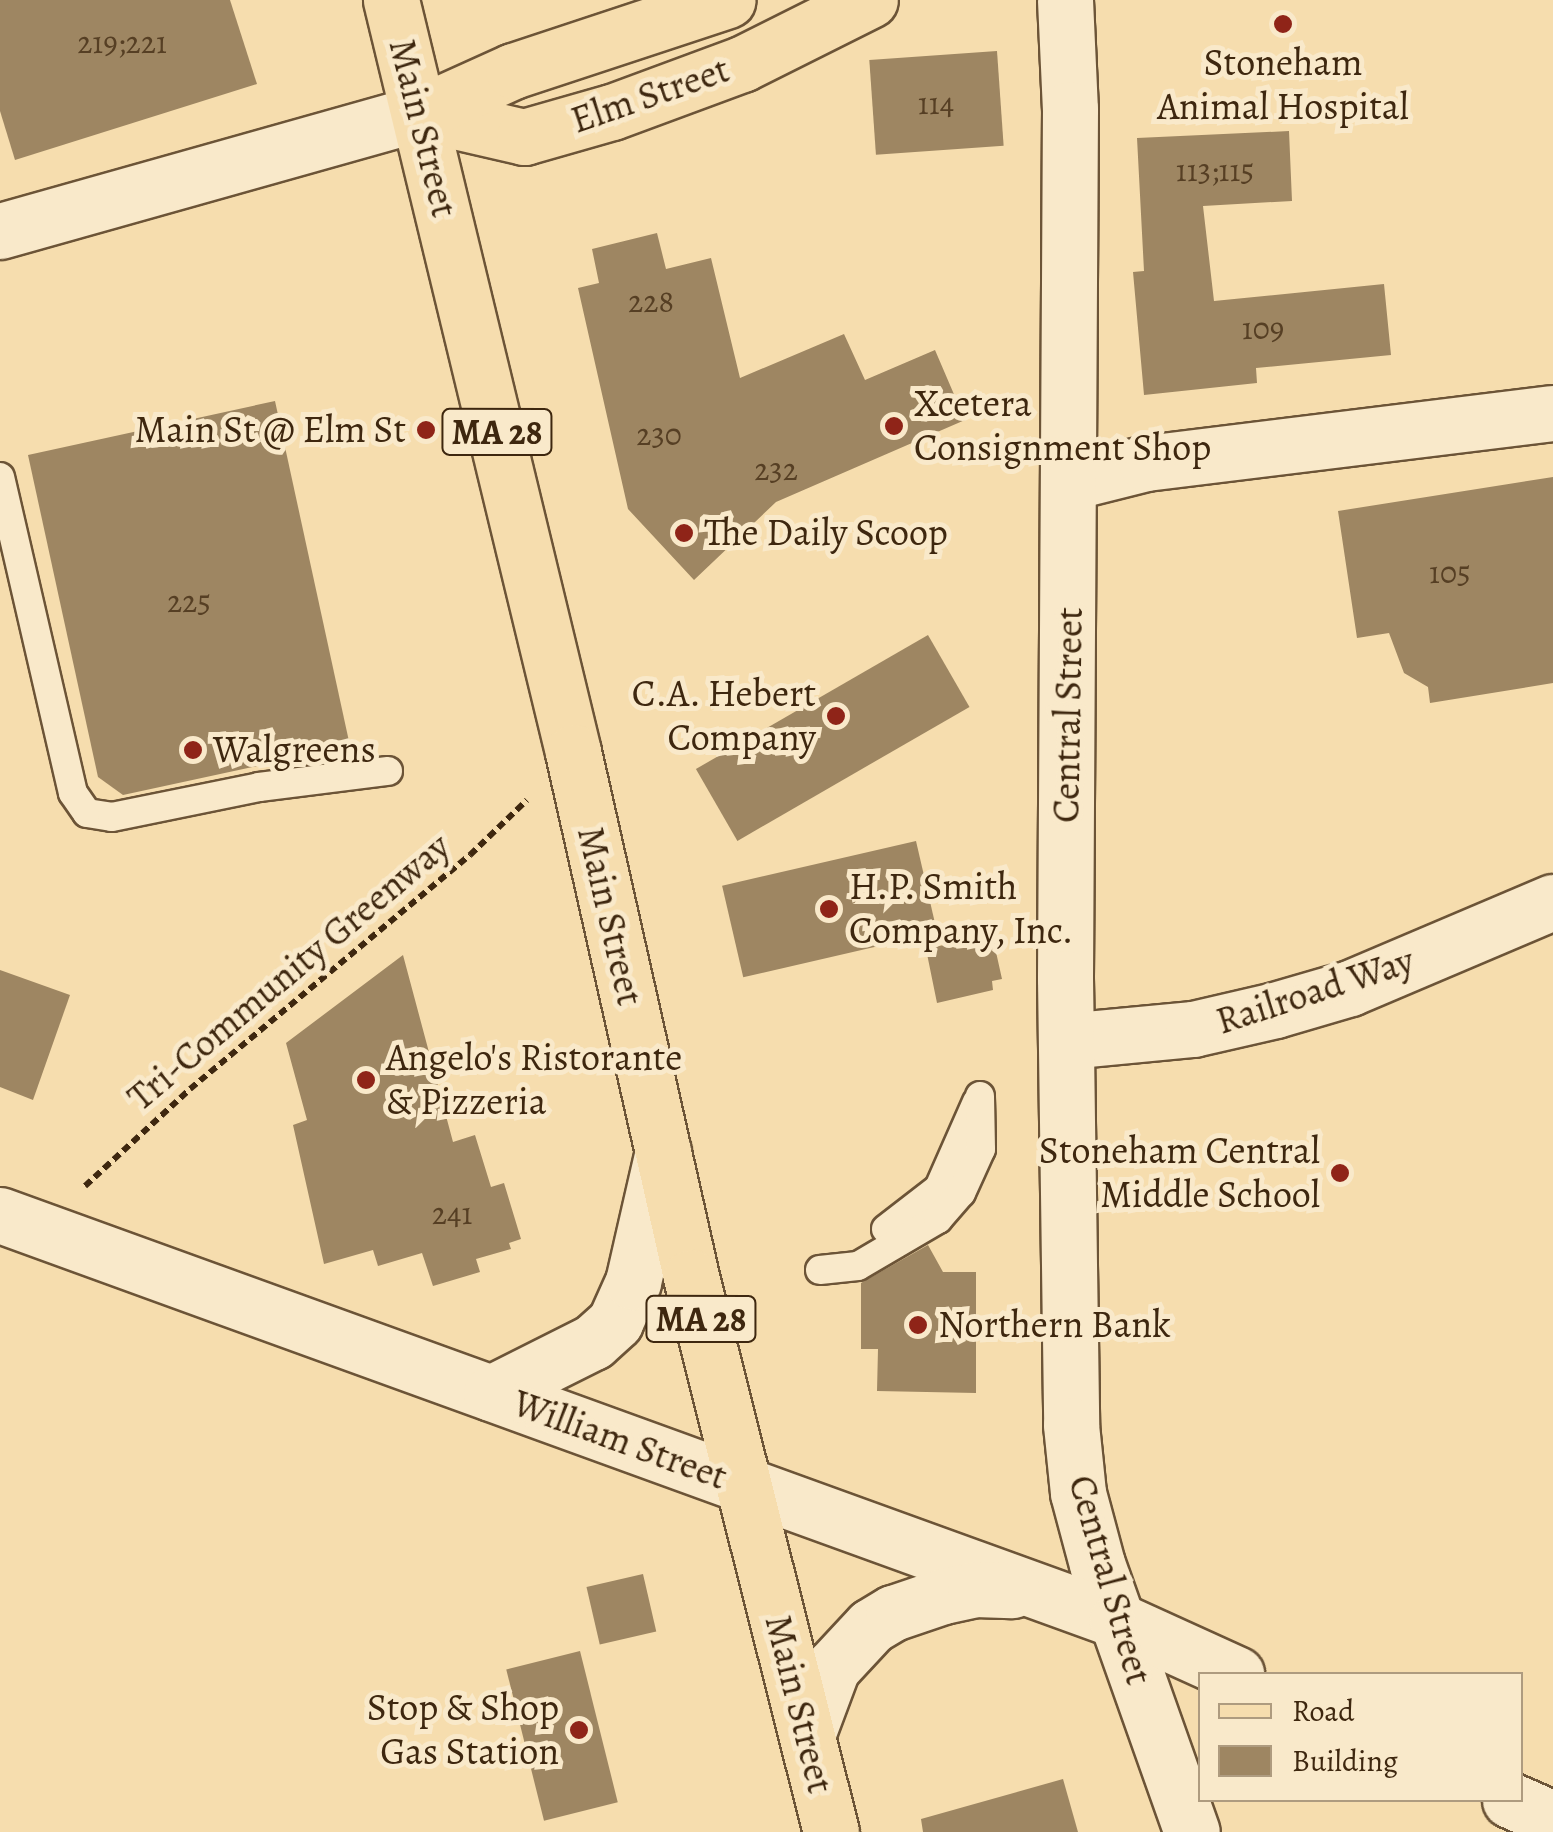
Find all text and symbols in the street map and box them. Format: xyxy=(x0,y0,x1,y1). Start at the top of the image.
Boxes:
marker: Stoneham Animal Hospital xyxy=(1272,13,1294,35)
house number: 219;221 xyxy=(77,23,167,61)
street label: Main Street xyxy=(379,34,467,222)
place label: Stoneham Animal Hospital xyxy=(1157,40,1409,130)
street label: Elm Street xyxy=(565,47,735,143)
house number: 114 xyxy=(918,84,954,122)
house number: 113;115 xyxy=(1176,151,1254,189)
house number: 228 xyxy=(628,282,674,320)
house number: 109 xyxy=(1242,309,1284,347)
place label: Xcetera Consignment Shop xyxy=(914,381,1211,470)
road number: MA 28 xyxy=(440,402,554,462)
place label: Main St @ Elm St xyxy=(135,407,406,453)
house number: 230 xyxy=(636,415,682,453)
marker: Xcetera Consignment Shop xyxy=(883,415,905,437)
marker: Main St @ Elm St xyxy=(415,419,437,441)
house number: 232 xyxy=(754,450,798,488)
place label: The Daily Scoop xyxy=(704,510,948,556)
marker: The Daily Scoop xyxy=(673,522,695,544)
house number: 105 xyxy=(1429,553,1471,591)
house number: 225 xyxy=(167,582,211,620)
street label: Central Street xyxy=(1043,607,1093,823)
place label: C.A. Hebert Company xyxy=(631,671,816,761)
marker: C.A. Hebert Company xyxy=(825,705,847,727)
place label: Walgreens xyxy=(213,727,376,773)
marker: Walgreens xyxy=(182,739,204,761)
street label: Main Street xyxy=(567,822,653,1010)
street label: Tri-Community Greenway xyxy=(119,824,459,1120)
place label: H.P. Smith Company, Inc. xyxy=(849,864,1074,954)
marker: H.P. Smith Company, Inc. xyxy=(818,898,840,920)
street label: Railroad Way xyxy=(1210,938,1420,1044)
place label: Angelo's Ristorante & Pizzeria xyxy=(386,1035,682,1124)
marker: Angelo's Ristorante & Pizzeria xyxy=(355,1069,377,1091)
place label: Stoneham Central Middle School xyxy=(1039,1128,1320,1218)
marker: Stoneham Central Middle School xyxy=(1329,1162,1351,1184)
house number: 241 xyxy=(432,1194,472,1232)
road number: MA 28 xyxy=(644,1289,758,1349)
place label: Northern Bank xyxy=(938,1302,1171,1348)
marker: Northern Bank xyxy=(907,1314,929,1336)
street label: William Street xyxy=(507,1380,733,1500)
street label: Central Street xyxy=(1058,1470,1162,1690)
street label: Main Street xyxy=(755,1610,843,1798)
legend xyxy=(1198,1672,1523,1802)
place label: Stop & Shop Gas Station xyxy=(367,1685,559,1775)
text: Road xyxy=(1292,1691,1354,1731)
marker: Stop & Shop Gas Station xyxy=(568,1719,590,1741)
text: Building xyxy=(1292,1741,1398,1781)

